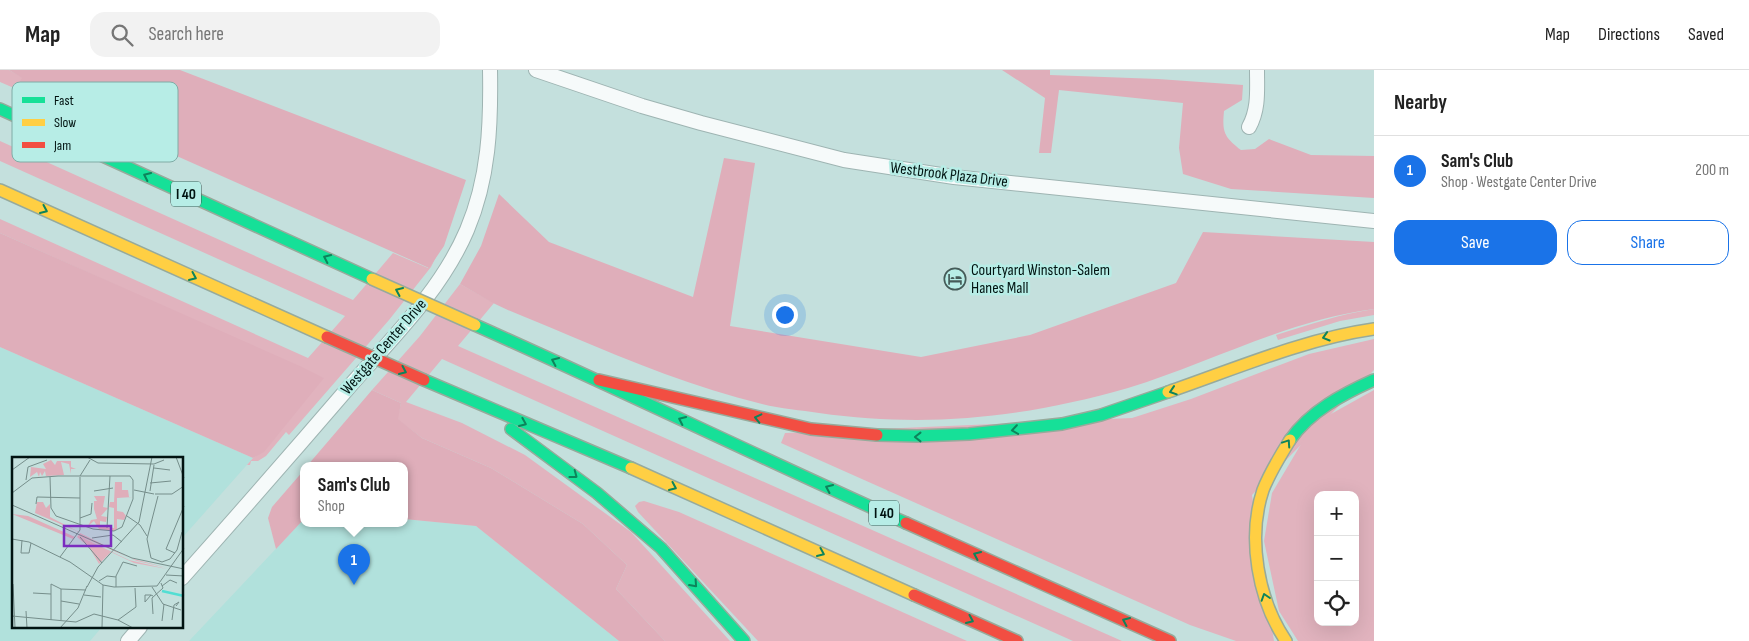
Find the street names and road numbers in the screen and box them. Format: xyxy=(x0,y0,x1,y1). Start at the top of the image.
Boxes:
street label: Westbrook Plaza Drive xyxy=(889,158,1009,192)
road number: I 40 xyxy=(171,182,201,206)
street label: Westgate Center Drive xyxy=(337,295,431,399)
road number: I 40 xyxy=(869,500,899,526)

